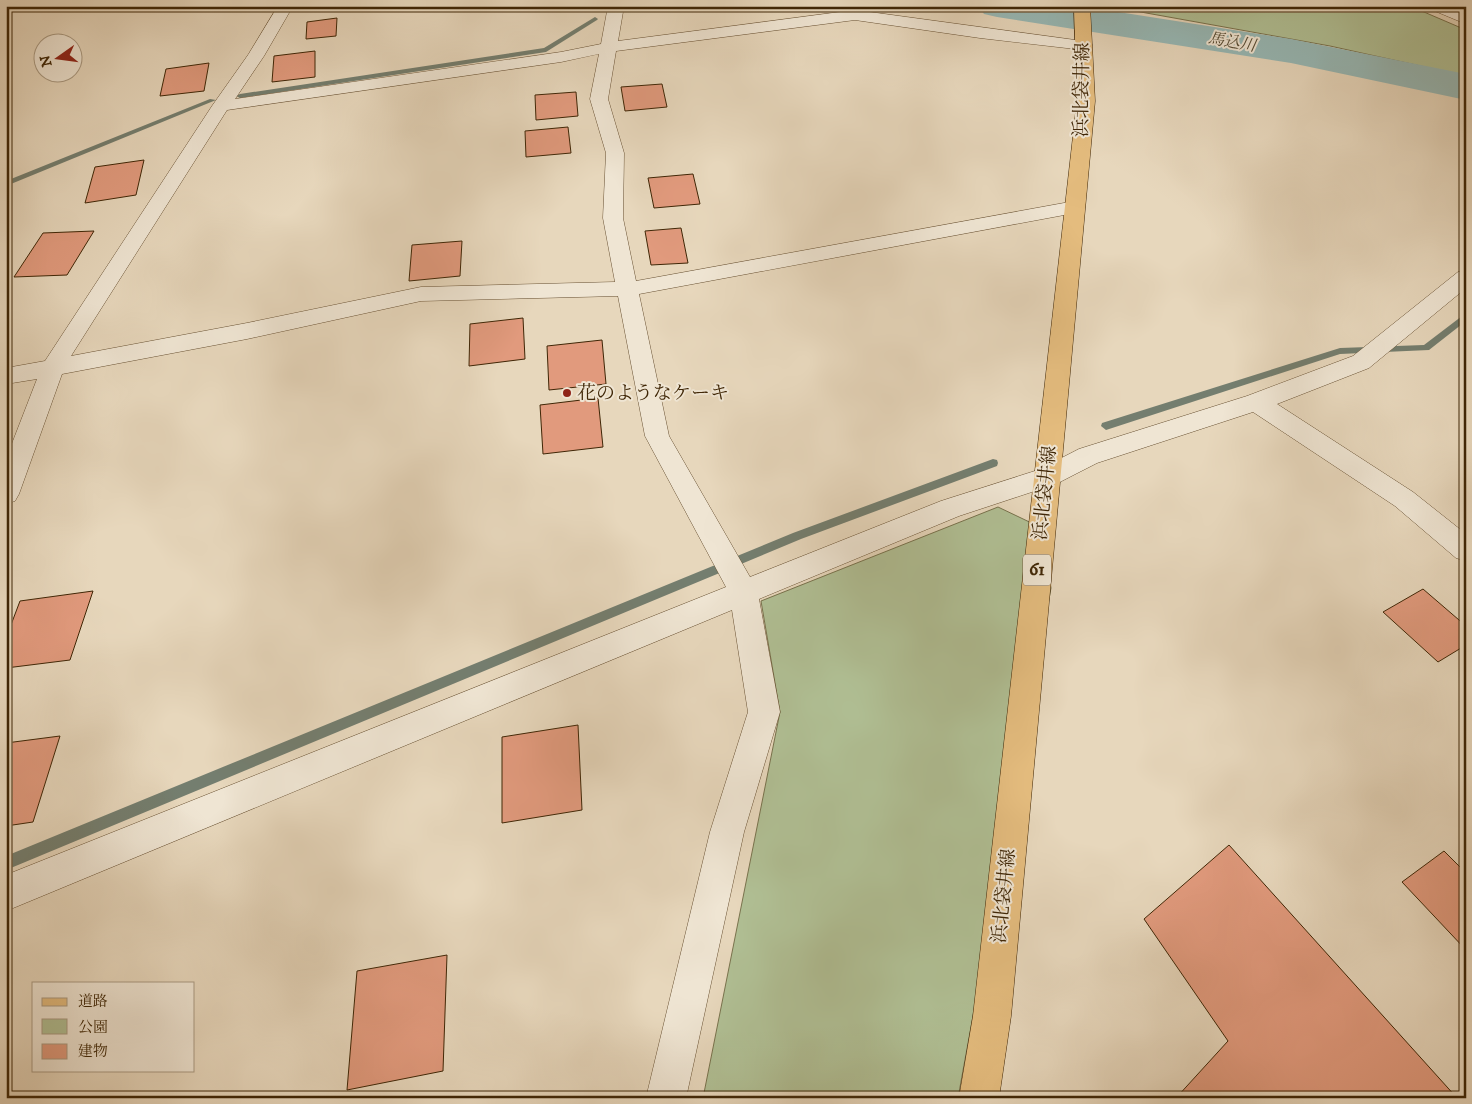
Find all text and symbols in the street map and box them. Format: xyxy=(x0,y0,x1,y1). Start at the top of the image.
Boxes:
water label: 馬込川 xyxy=(1207,28,1259,56)
north arrow xyxy=(32,32,82,82)
street label: 浜北袋井線 xyxy=(1070,42,1094,138)
text: N xyxy=(36,53,56,69)
place label: 花のようなケーキ xyxy=(577,382,729,405)
marker: 花のようなケーキ xyxy=(561,387,573,399)
street label: 浜北袋井線 xyxy=(1029,445,1061,541)
road number: 61 xyxy=(1023,554,1051,586)
street label: 浜北袋井線 xyxy=(988,848,1020,944)
legend xyxy=(32,982,195,1072)
text: 道路 xyxy=(78,992,108,1011)
text: 公園 xyxy=(78,1018,108,1037)
text: 建物 xyxy=(78,1042,108,1061)

